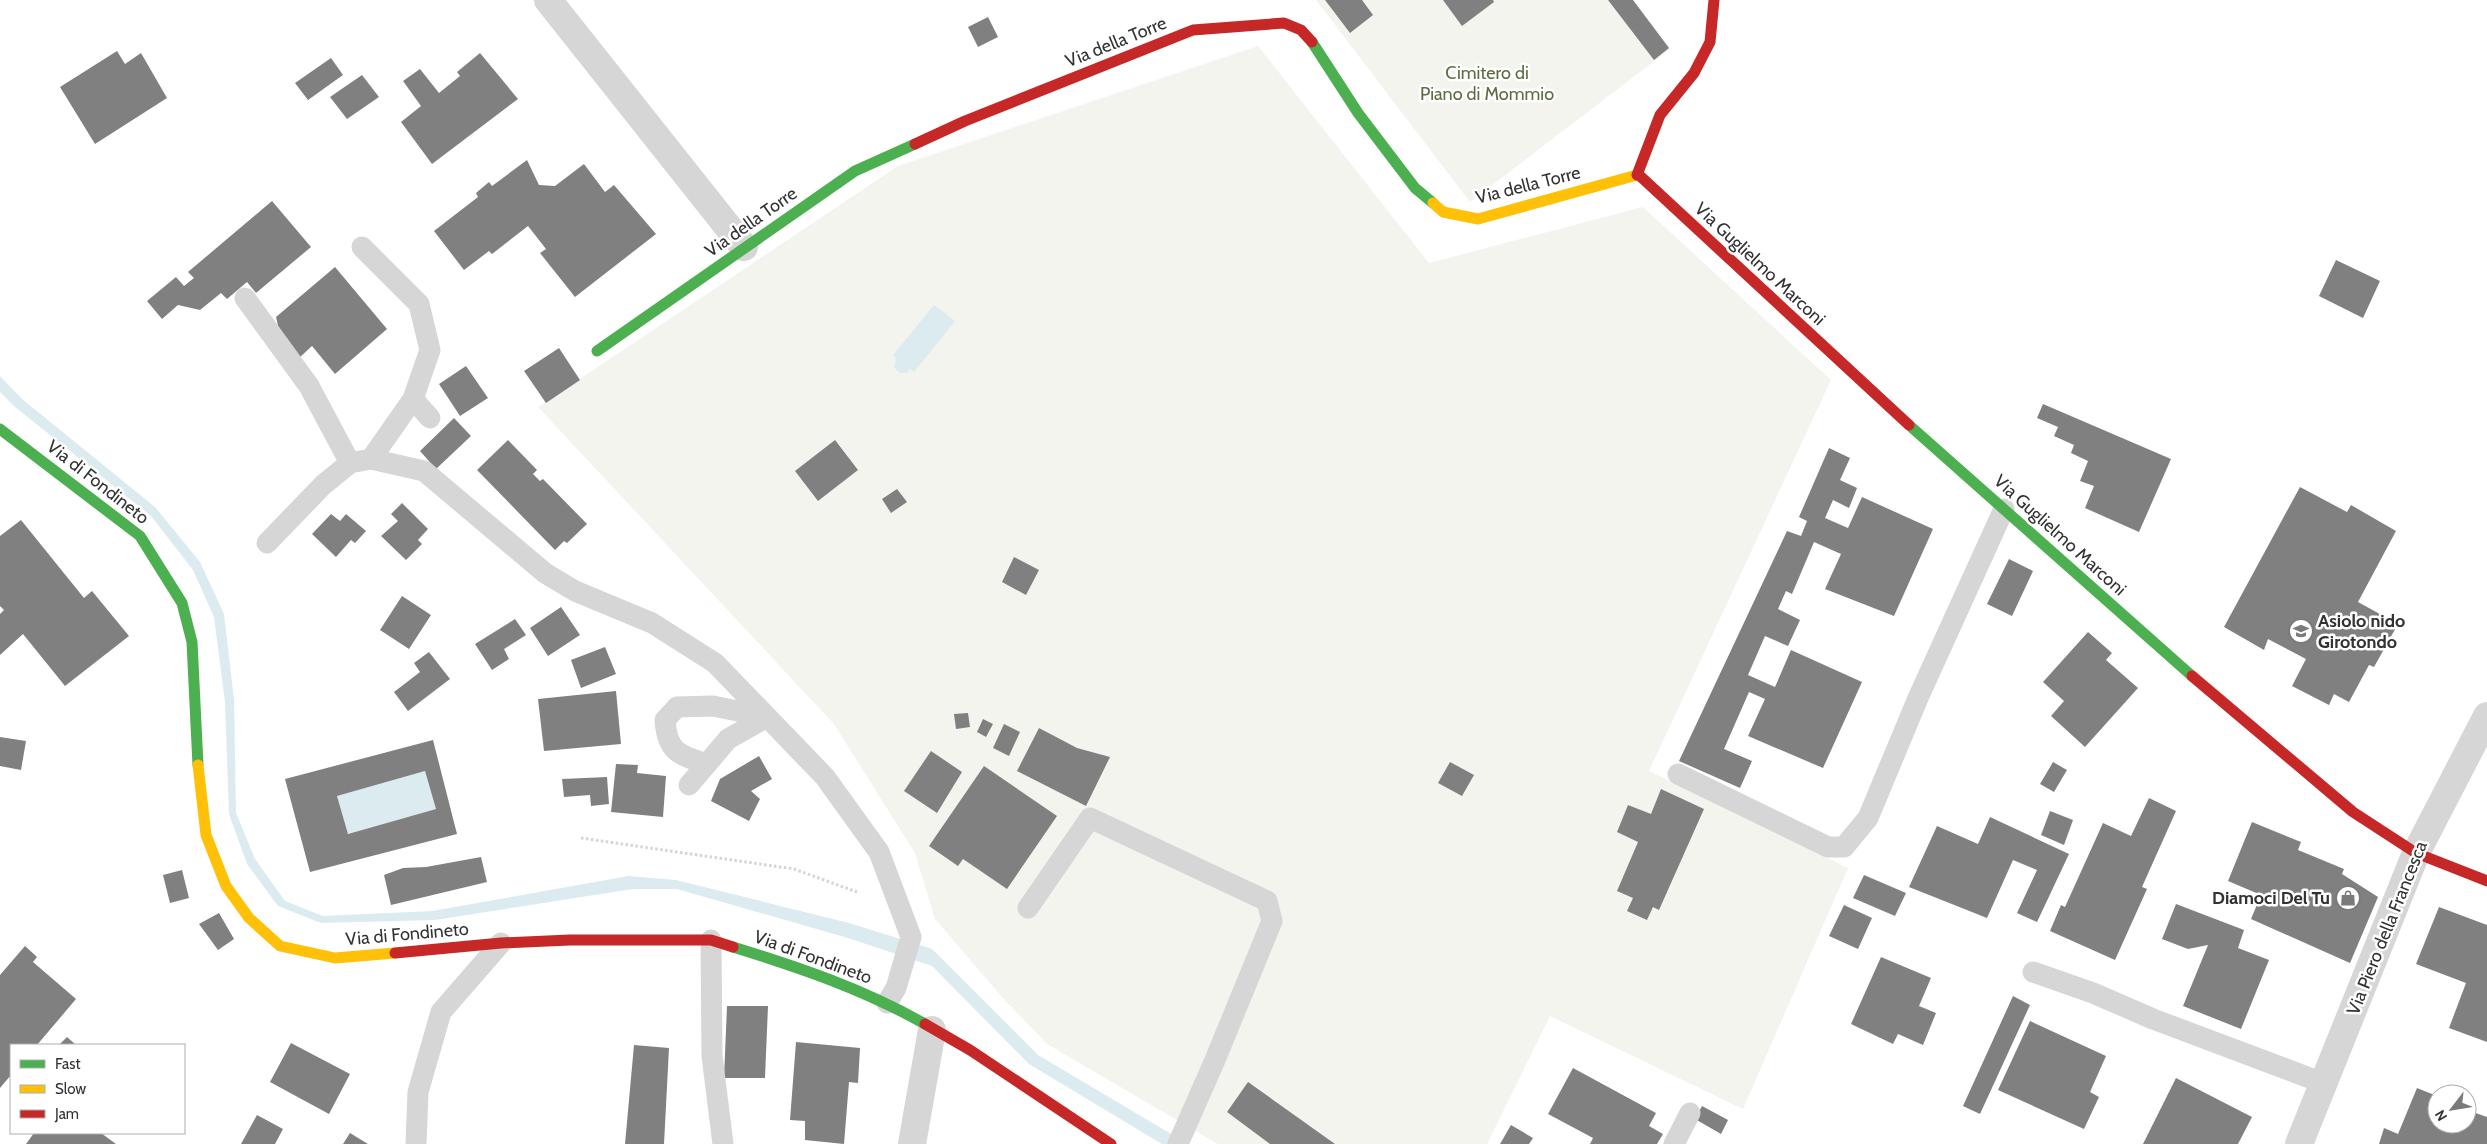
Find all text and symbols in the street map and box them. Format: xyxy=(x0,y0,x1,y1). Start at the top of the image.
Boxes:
street label: Via della Torre xyxy=(1062,12,1170,72)
park label: Cimitero di Piano di Mommio xyxy=(1420,62,1554,105)
street label: Via della Torre xyxy=(1473,161,1583,209)
street label: Via della Torre xyxy=(701,182,801,262)
street label: Via Guglielmo Marconi xyxy=(1690,198,1830,330)
street label: Via di Fondineto xyxy=(42,435,154,529)
street label: Via Guglielmo Marconi xyxy=(1989,470,2131,600)
place label: Asiolo nido Girotondo xyxy=(2318,610,2405,653)
school or university icon: Asiolo nido Girotondo xyxy=(2288,618,2314,644)
street label: Via Piero della Francesca xyxy=(2342,837,2432,1018)
shop icon: Diamoci Del Tu xyxy=(2335,885,2361,911)
place label: Diamoci Del Tu xyxy=(2212,887,2330,909)
street label: Via di Fondineto xyxy=(344,918,470,950)
street label: Via di Fondineto xyxy=(751,926,875,989)
legend xyxy=(10,1044,185,1134)
text: Fast xyxy=(55,1055,80,1073)
text: Slow xyxy=(55,1080,86,1098)
north arrow xyxy=(2427,1084,2477,1134)
text: Jam xyxy=(54,1105,79,1123)
text: N xyxy=(2431,1107,2451,1125)

